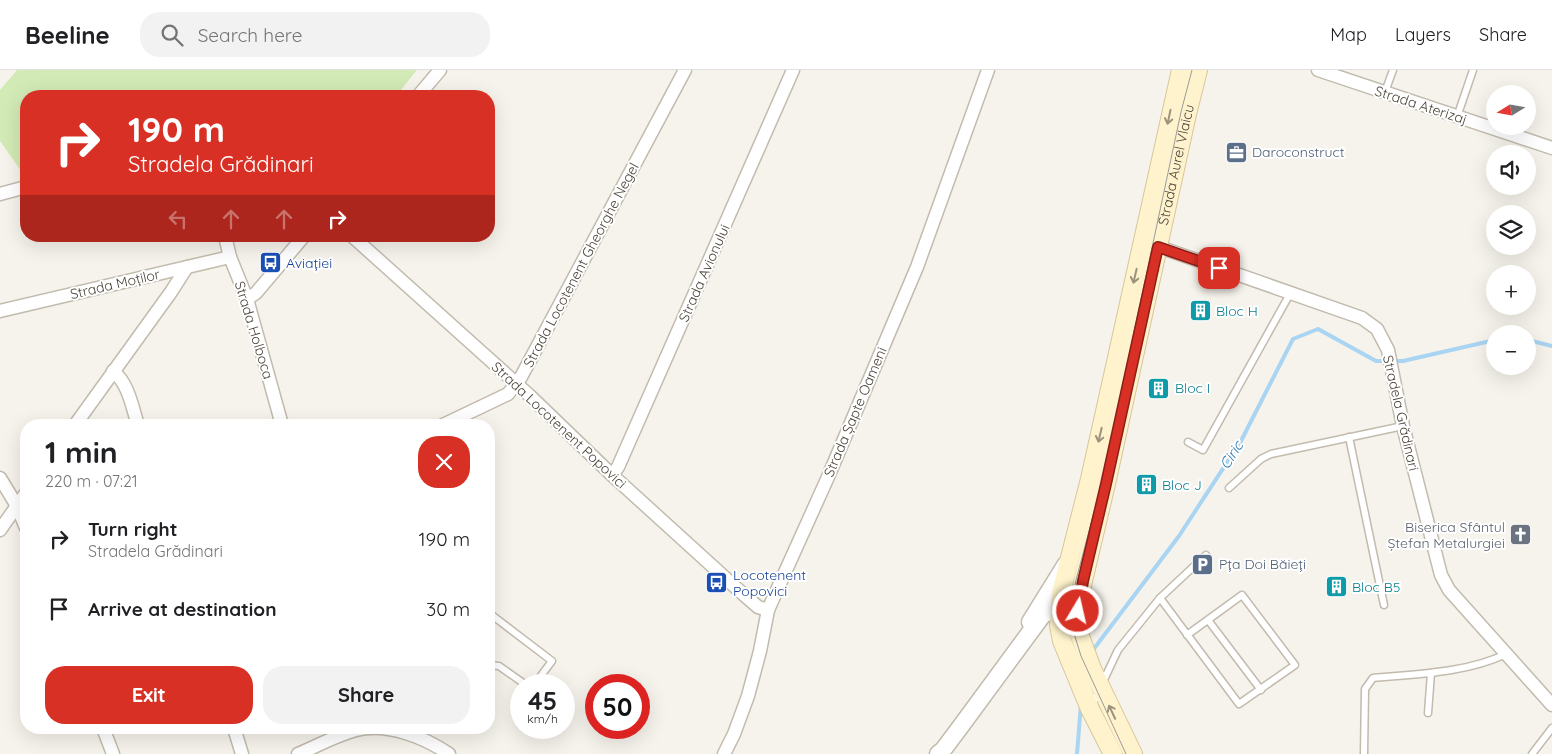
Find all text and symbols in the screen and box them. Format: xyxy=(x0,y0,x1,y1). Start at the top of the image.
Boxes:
search box xyxy=(140,12,490,57)
text: Beeline xyxy=(25,20,110,50)
icon: search xyxy=(158,21,186,49)
text: Search here xyxy=(198,23,303,47)
text: Map xyxy=(1330,23,1367,46)
text: Layers xyxy=(1395,23,1451,46)
text: Share xyxy=(1479,23,1527,46)
street label: Strada Aterizaj xyxy=(1373,82,1469,128)
north arrow xyxy=(1486,85,1536,135)
map controls xyxy=(1486,85,1536,375)
street label: Strada Aurel Vlaicu xyxy=(1154,102,1198,227)
text: 190 m xyxy=(128,107,225,151)
one-way arrow xyxy=(1164,109,1173,125)
icon: right xyxy=(45,110,110,175)
office icon: Daroconstruct xyxy=(1224,140,1248,164)
place label: Daroconstruct xyxy=(1252,143,1345,161)
button: sound xyxy=(1486,145,1536,195)
text: Stradela Grădinari xyxy=(128,150,314,178)
street label: Strada Locotenent Gheorghe Negel xyxy=(519,160,643,370)
icon: left xyxy=(164,205,192,233)
icon: ahead xyxy=(217,205,245,233)
icon: ahead xyxy=(270,205,298,233)
icon: right xyxy=(323,205,351,233)
button: layers xyxy=(1486,205,1536,255)
street label: Strada Avionului xyxy=(674,221,734,325)
pin xyxy=(1198,247,1240,289)
bus stop icon: Aviației xyxy=(258,251,282,275)
place label: Aviației xyxy=(286,254,332,272)
icon: arrive xyxy=(1205,254,1233,282)
street label: Strada Moților xyxy=(68,265,162,303)
button: + xyxy=(1486,265,1536,315)
one-way arrow xyxy=(1130,268,1139,284)
street label: Strada Holboca xyxy=(231,279,277,381)
building icon: Bloc H xyxy=(1188,299,1212,323)
place label: Bloc H xyxy=(1216,302,1258,320)
button: − xyxy=(1486,325,1536,375)
street label: Strada Șapte Oameni xyxy=(819,344,891,480)
street label: Stradela Grădinari xyxy=(1379,353,1423,473)
street label: Strada Locotenent Popovici xyxy=(488,358,630,492)
building icon: Bloc I xyxy=(1147,376,1171,400)
place label: Bloc I xyxy=(1175,379,1210,397)
one-way arrow xyxy=(1095,426,1104,442)
text: 1 min xyxy=(45,433,118,471)
button: close xyxy=(418,436,470,488)
water label: Ciric xyxy=(1215,436,1248,473)
text: 220 m · 07:21 xyxy=(45,471,138,491)
building icon: Bloc J xyxy=(1134,473,1158,497)
place label: Bloc J xyxy=(1162,476,1202,494)
text: Turn right xyxy=(88,517,177,541)
place label: Biserica Sfântul Ștefan Metalurgiei xyxy=(1387,518,1505,552)
church icon: Biserica Sfântul Ștefan Metalurgiei xyxy=(1509,523,1533,547)
icon: right xyxy=(45,525,73,553)
text: 190 m xyxy=(419,527,470,551)
text: Stradela Grădinari xyxy=(88,541,223,561)
parking icon: Pța Doi Băieți xyxy=(1191,552,1215,576)
place label: Pța Doi Băieți xyxy=(1219,555,1306,573)
place label: Locotenent Popovici xyxy=(733,566,806,600)
bus stop icon: Locotenent Popovici xyxy=(705,571,729,595)
building icon: Bloc B5 xyxy=(1324,575,1348,599)
place label: Bloc B5 xyxy=(1352,578,1400,596)
position arrow xyxy=(1051,584,1103,636)
icon: arrive xyxy=(45,595,73,623)
text: Arrive at destination xyxy=(88,597,277,621)
text: 30 m xyxy=(426,597,470,621)
button: Exit xyxy=(45,666,253,724)
button: Share xyxy=(263,666,470,724)
speed limit sign: 50 xyxy=(585,674,650,739)
text: 45 xyxy=(528,685,557,716)
one-way arrow xyxy=(1107,705,1117,720)
text: km/h xyxy=(527,711,558,726)

